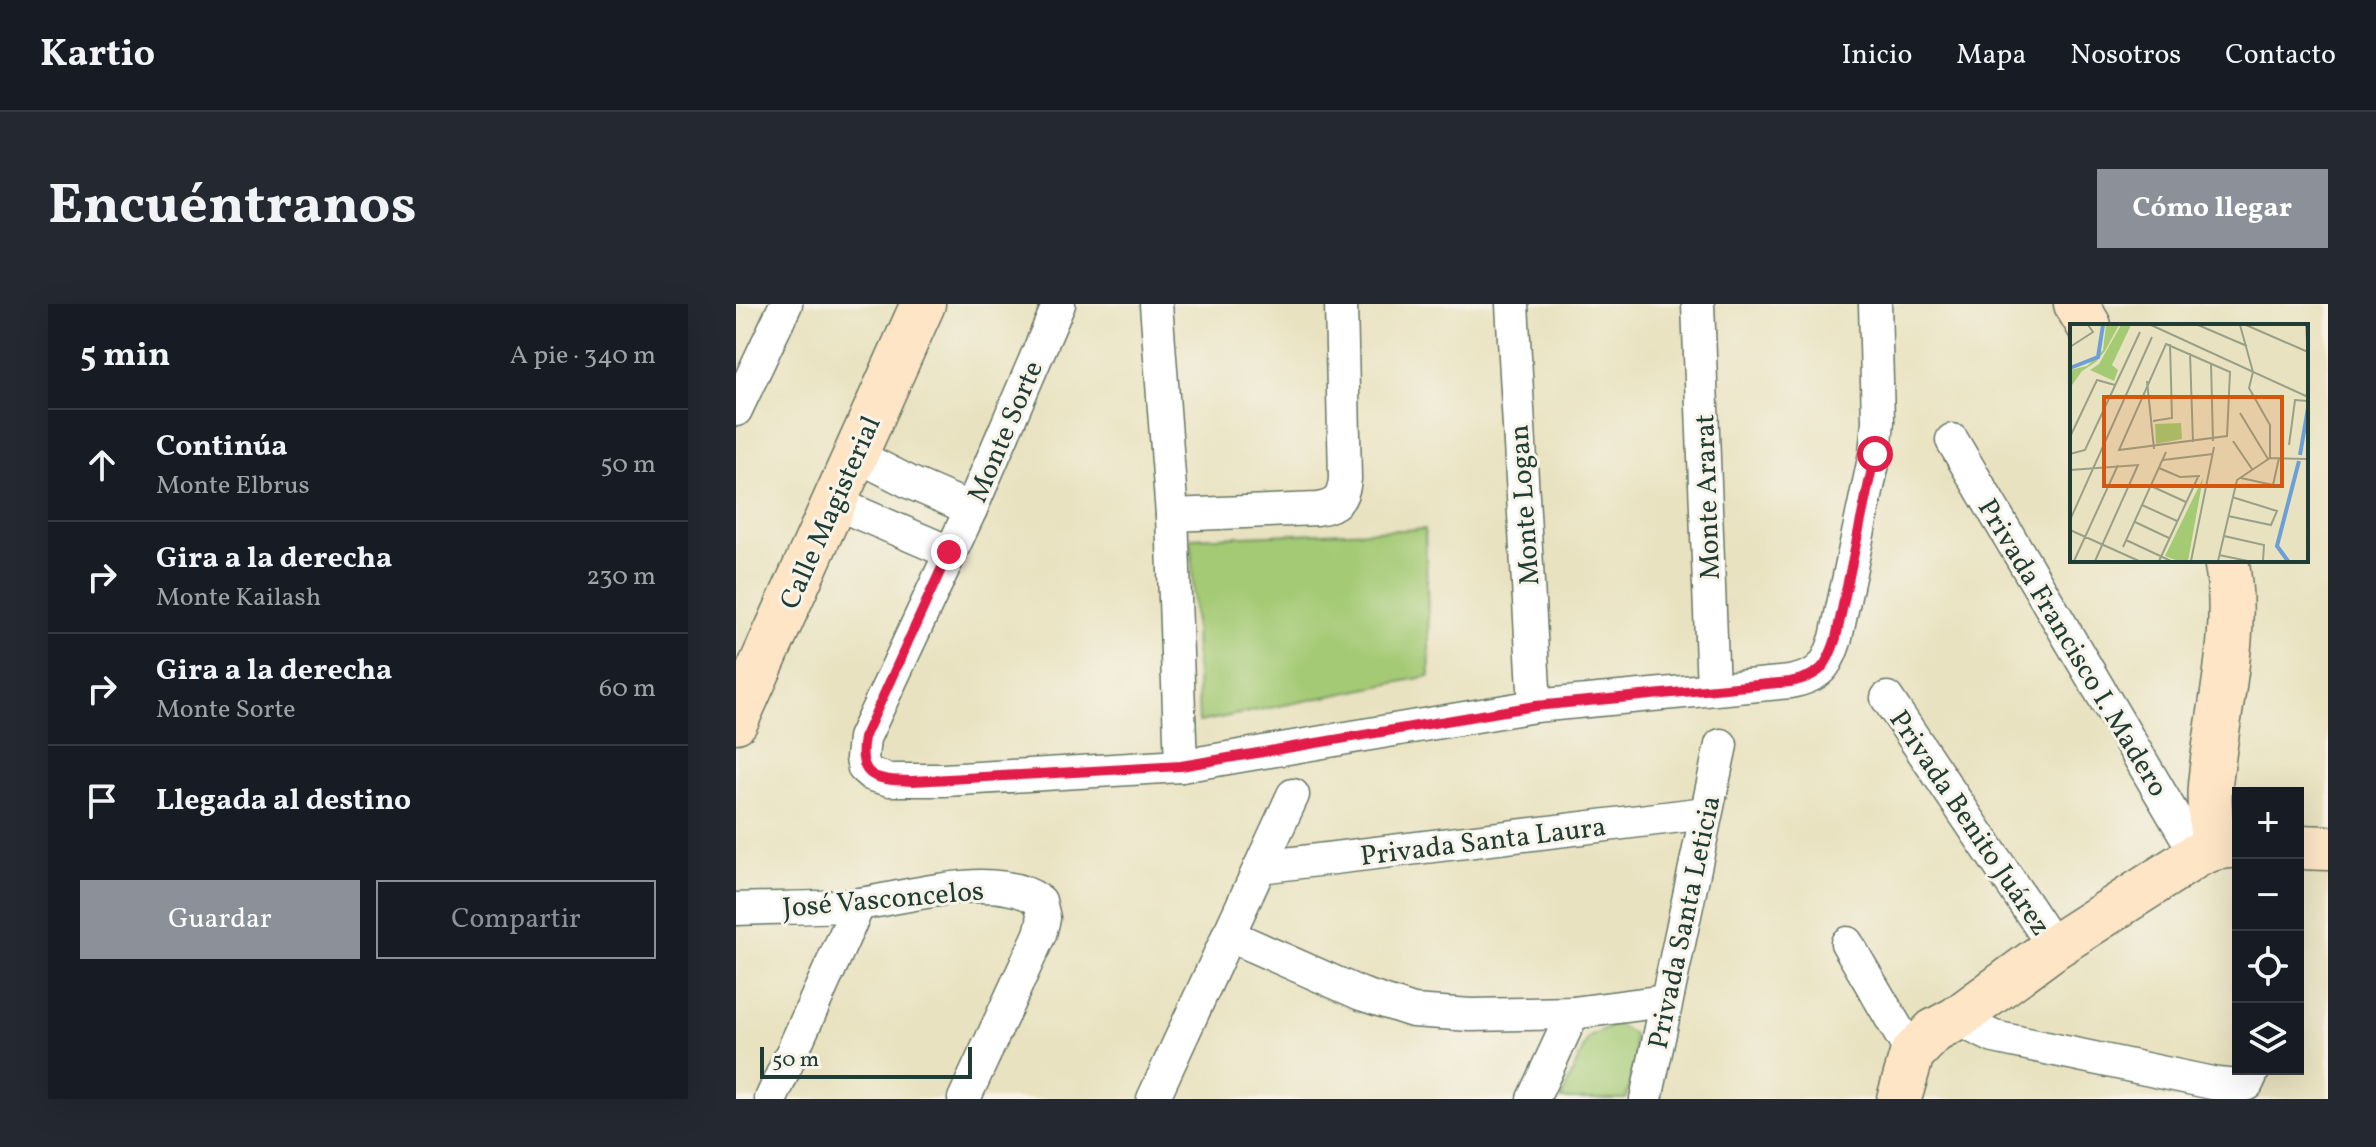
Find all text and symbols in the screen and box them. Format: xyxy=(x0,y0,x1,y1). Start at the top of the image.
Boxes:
text: Kartio xyxy=(40,29,155,82)
text: Inicio xyxy=(1841,36,1912,75)
text: Mapa xyxy=(1956,36,2026,75)
text: Nosotros xyxy=(2070,36,2181,75)
text: Contacto xyxy=(2225,36,2336,75)
text: Encuéntranos xyxy=(48,169,417,247)
button: Cómo llegar xyxy=(2097,169,2328,248)
inset map xyxy=(2070,324,2308,562)
text: 5 min xyxy=(80,333,170,380)
text: A pie · 340 m xyxy=(510,338,656,374)
street label: Monte Sorte xyxy=(959,355,1054,509)
street label: Calle Magisterial xyxy=(771,410,891,616)
street label: Monte Ararat xyxy=(1686,413,1731,581)
street label: Monte Logan xyxy=(1500,423,1551,587)
text: Continúa xyxy=(156,426,288,468)
route start xyxy=(1857,436,1893,472)
icon: ahead xyxy=(80,443,124,487)
text: 50 m xyxy=(600,447,656,483)
text: Monte Elbrus xyxy=(156,468,310,504)
street label: Privada Francisco I. Madero xyxy=(1967,492,2177,805)
route end xyxy=(931,534,967,570)
text: Gira a la derecha xyxy=(156,538,392,580)
icon: right xyxy=(80,555,124,599)
text: 230 m xyxy=(586,559,656,595)
text: Monte Kailash xyxy=(156,580,321,616)
text: Gira a la derecha xyxy=(156,650,392,692)
icon: right xyxy=(80,667,124,711)
text: 60 m xyxy=(599,671,656,707)
text: Monte Sorte xyxy=(156,692,296,728)
street label: Privada Benito Juárez xyxy=(1879,703,2059,944)
icon: arrive xyxy=(80,779,124,823)
text: Llegada al destino xyxy=(156,780,411,822)
map controls xyxy=(2232,787,2304,1075)
button: + xyxy=(2232,787,2304,859)
street label: Privada Santa Leticia xyxy=(1640,792,1731,1053)
street label: Privada Santa Laura xyxy=(1358,808,1608,877)
button: − xyxy=(2232,859,2304,931)
street label: José Vasconcelos xyxy=(781,872,985,929)
button: Guardar xyxy=(80,880,360,959)
button: Compartir xyxy=(376,880,656,959)
button: locate xyxy=(2232,931,2304,1003)
button: layers xyxy=(2232,1003,2304,1075)
scale bar xyxy=(760,1043,972,1079)
text: 50 m xyxy=(772,1045,819,1076)

